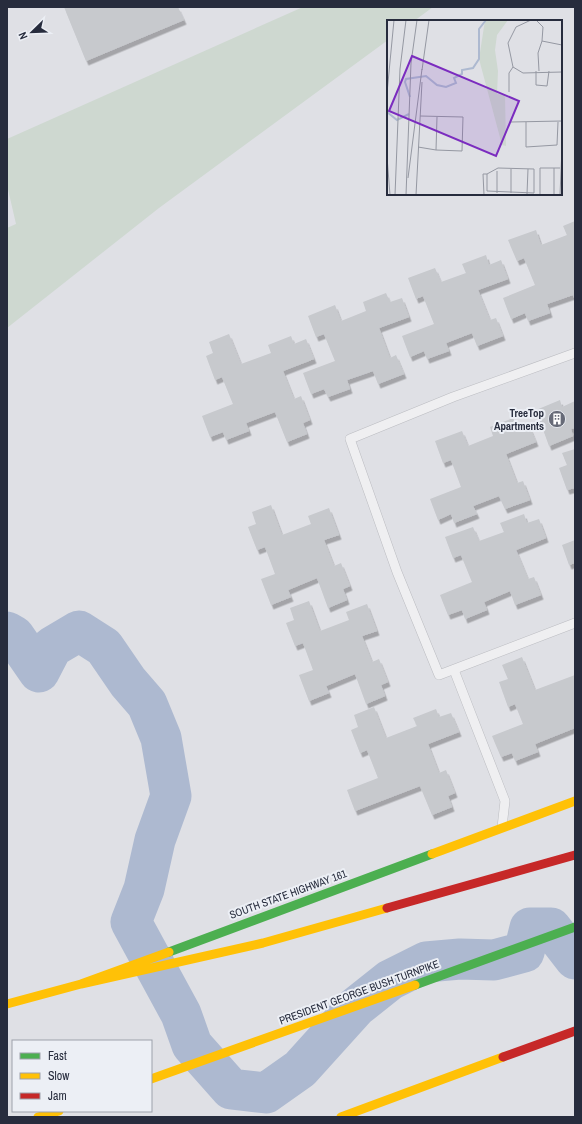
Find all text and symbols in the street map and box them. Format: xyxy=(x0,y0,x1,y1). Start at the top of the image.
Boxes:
north arrow xyxy=(12,12,52,52)
inset map xyxy=(387,20,562,195)
text: N xyxy=(15,30,31,42)
place label: TreeTop Apartments xyxy=(494,406,544,433)
building icon: TreeTop Apartments xyxy=(547,409,567,429)
street label: SOUTH STATE HIGHWAY 161 xyxy=(227,866,349,922)
street label: PRESIDENT GEORGE BUSH TURNPIKE xyxy=(277,957,441,1027)
legend xyxy=(12,1040,152,1112)
text: Fast xyxy=(48,1048,67,1064)
text: Slow xyxy=(48,1068,70,1084)
text: Jam xyxy=(48,1088,67,1104)

